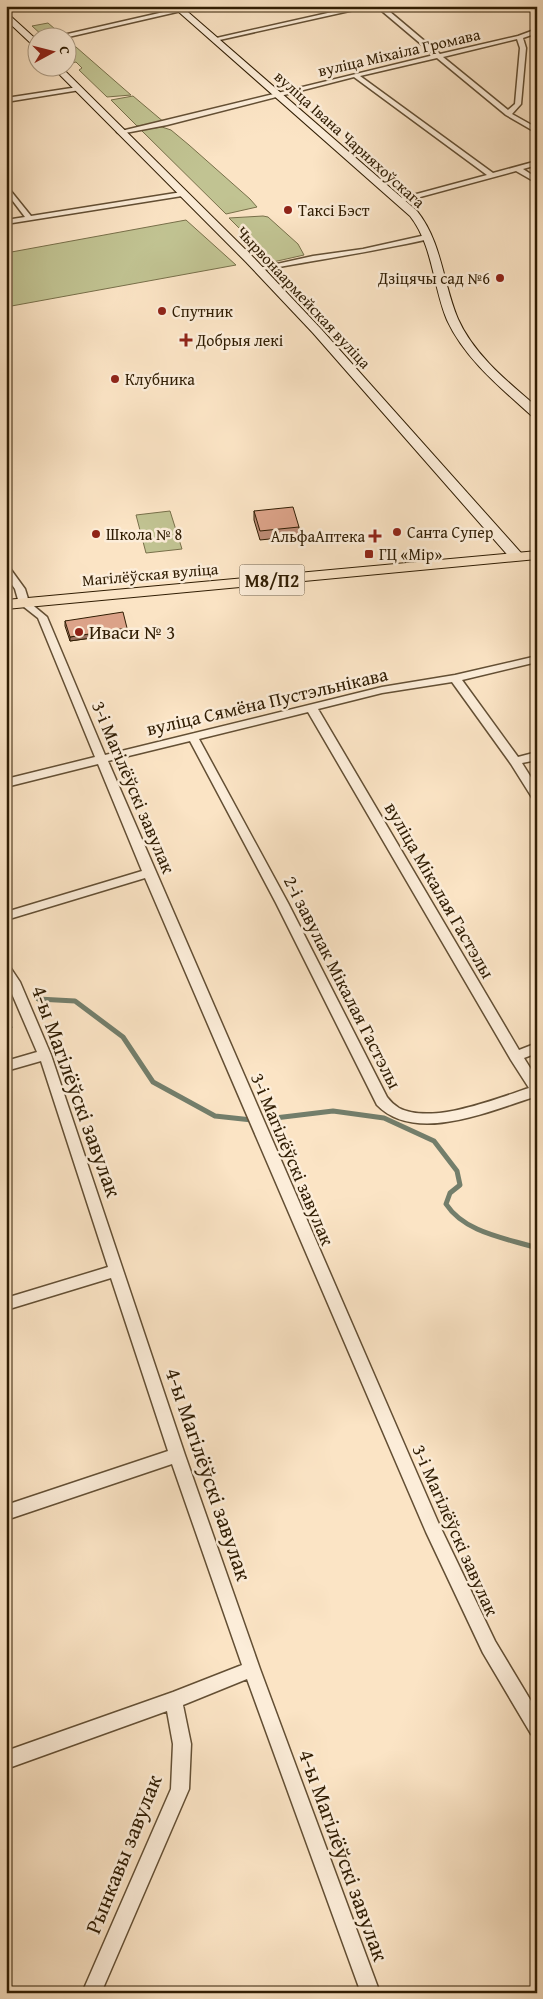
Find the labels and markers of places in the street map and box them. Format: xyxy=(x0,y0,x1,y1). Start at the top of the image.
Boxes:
place label: Таксі Бэст xyxy=(298,198,370,222)
marker: Таксі Бэст xyxy=(282,204,294,216)
place label: Дзіцячы сад №6 xyxy=(377,266,490,290)
marker: Дзіцячы сад №6 xyxy=(494,272,506,284)
place label: Спутник xyxy=(172,299,233,323)
marker: Спутник xyxy=(156,305,168,317)
place label: Добрыя лекі xyxy=(195,328,284,352)
marker: Добрыя лекі xyxy=(180,334,192,346)
place label: Клубника xyxy=(125,367,195,391)
marker: Клубника xyxy=(109,373,121,385)
place label: Санта Супер xyxy=(407,520,494,544)
place label: Школа № 8 xyxy=(106,522,183,546)
place label: АльфаАптека xyxy=(271,524,365,548)
marker: Санта Супер xyxy=(391,526,403,538)
marker: Школа № 8 xyxy=(90,528,102,540)
marker: АльфаАптека xyxy=(369,530,381,542)
place label: ГЦ «Мір» xyxy=(379,542,442,566)
marker: ГЦ «Мір» xyxy=(363,548,375,560)
place label: Иваси № 3 xyxy=(89,618,175,646)
marker: Иваси № 3 xyxy=(73,626,85,638)

